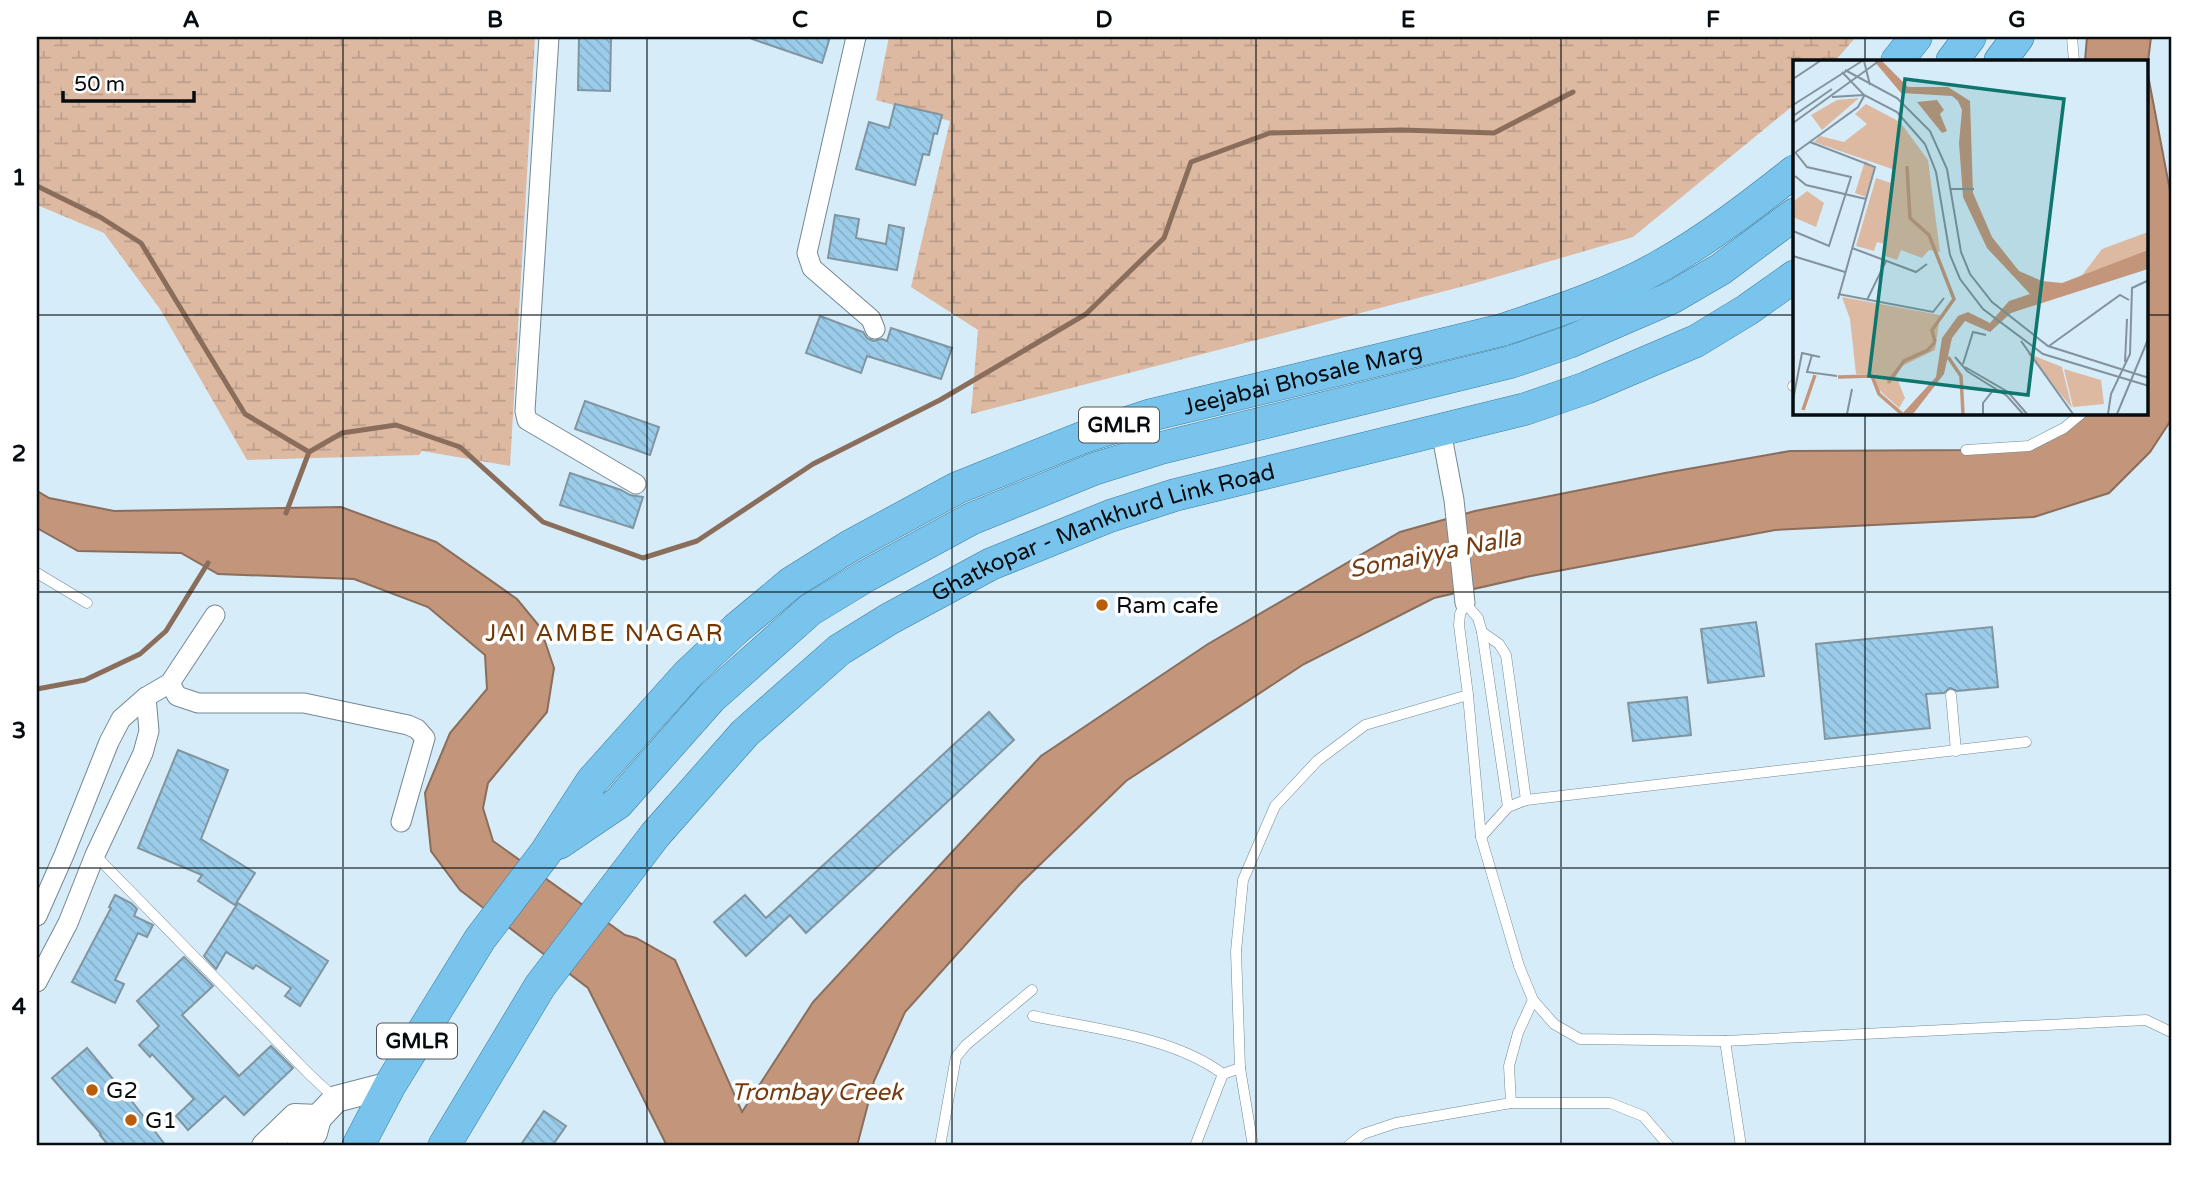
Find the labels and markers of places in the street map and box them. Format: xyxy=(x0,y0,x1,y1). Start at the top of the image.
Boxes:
place label: Ram cafe xyxy=(1116,592,1218,620)
marker: Ram cafe xyxy=(1094,597,1110,613)
place label: G2 xyxy=(106,1077,138,1105)
marker: G2 xyxy=(84,1082,100,1098)
place label: G1 xyxy=(145,1107,177,1135)
marker: G1 xyxy=(123,1112,139,1128)

